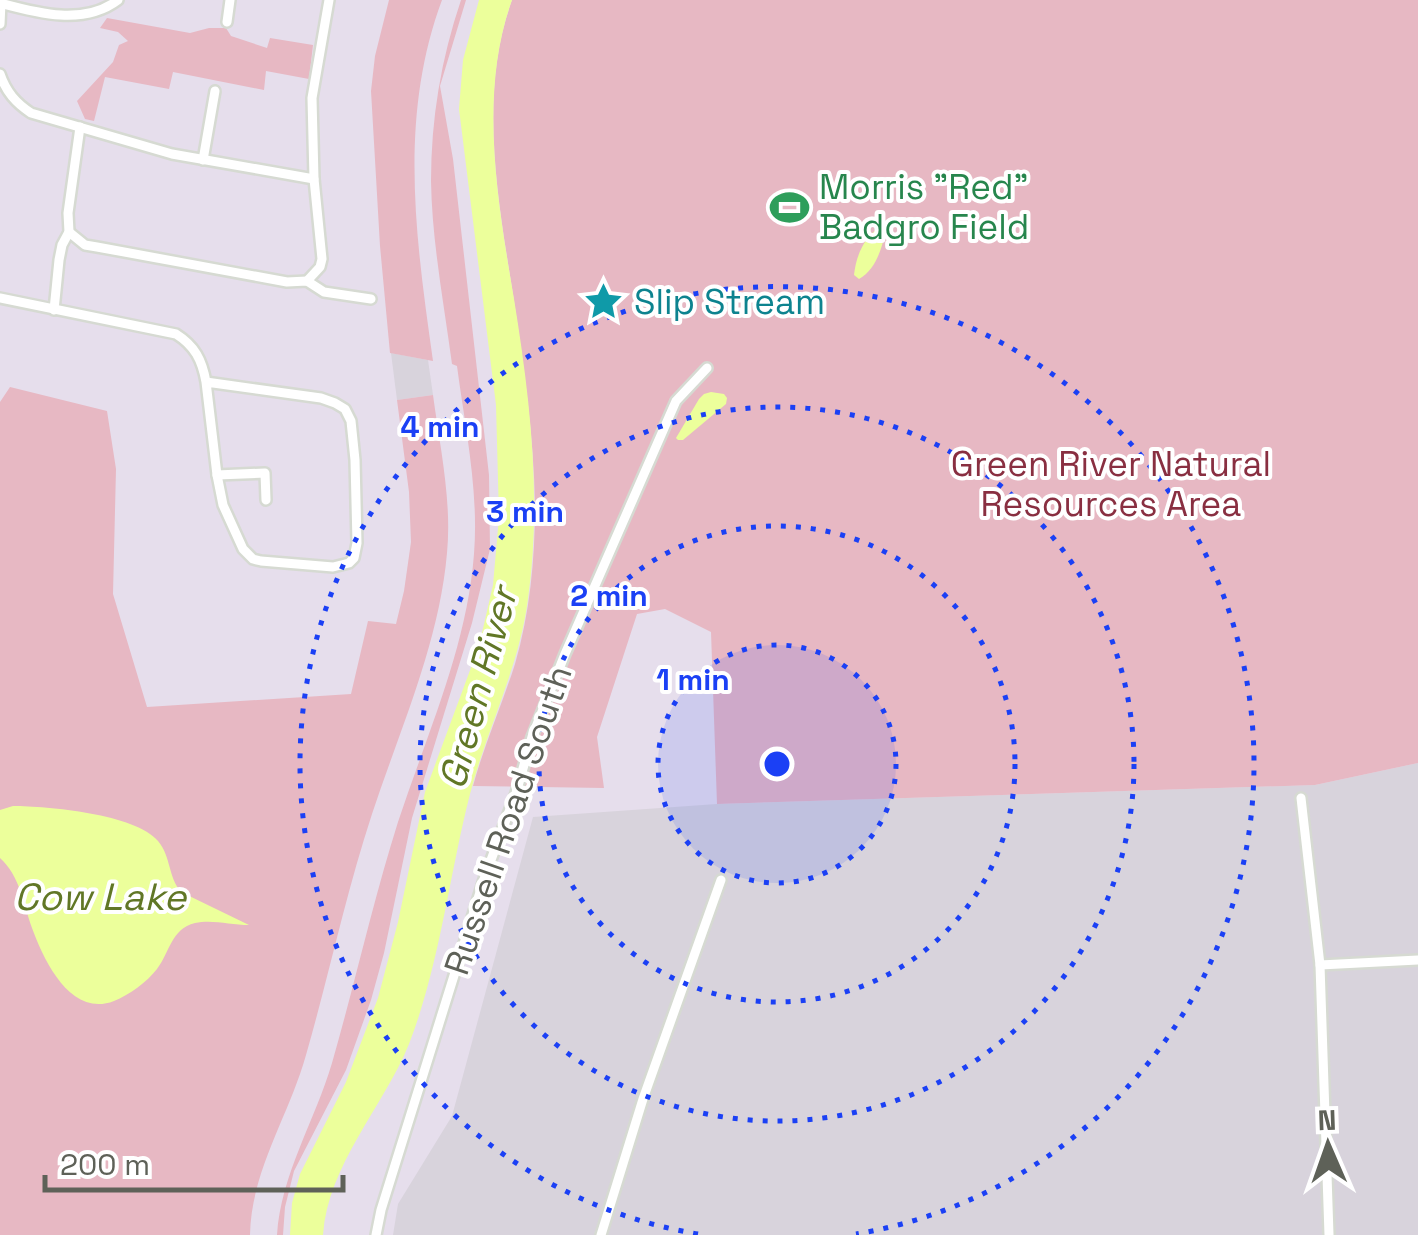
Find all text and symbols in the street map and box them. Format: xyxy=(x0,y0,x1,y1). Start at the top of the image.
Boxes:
place label: Morris "Red" Badgro Field xyxy=(819,165,1029,249)
sports icon: Morris "Red" Badgro Field xyxy=(768,186,810,228)
place label: Slip Stream xyxy=(634,280,825,324)
place icon: Slip Stream xyxy=(583,281,625,323)
text: 4 min xyxy=(401,407,479,446)
park label: Green River Natural Resources Area xyxy=(951,442,1271,526)
text: 3 min xyxy=(486,492,564,531)
text: 2 min xyxy=(570,576,648,615)
water label: Green River xyxy=(428,578,529,794)
street label: Russell Road South xyxy=(434,660,582,980)
text: 1 min xyxy=(656,660,730,699)
centre of rings xyxy=(759,746,795,782)
water label: Cow Lake xyxy=(14,873,188,921)
north arrow xyxy=(1278,1095,1378,1195)
text: N xyxy=(1317,1102,1337,1138)
scale bar xyxy=(45,1130,342,1192)
text: 200 m xyxy=(60,1145,150,1184)

